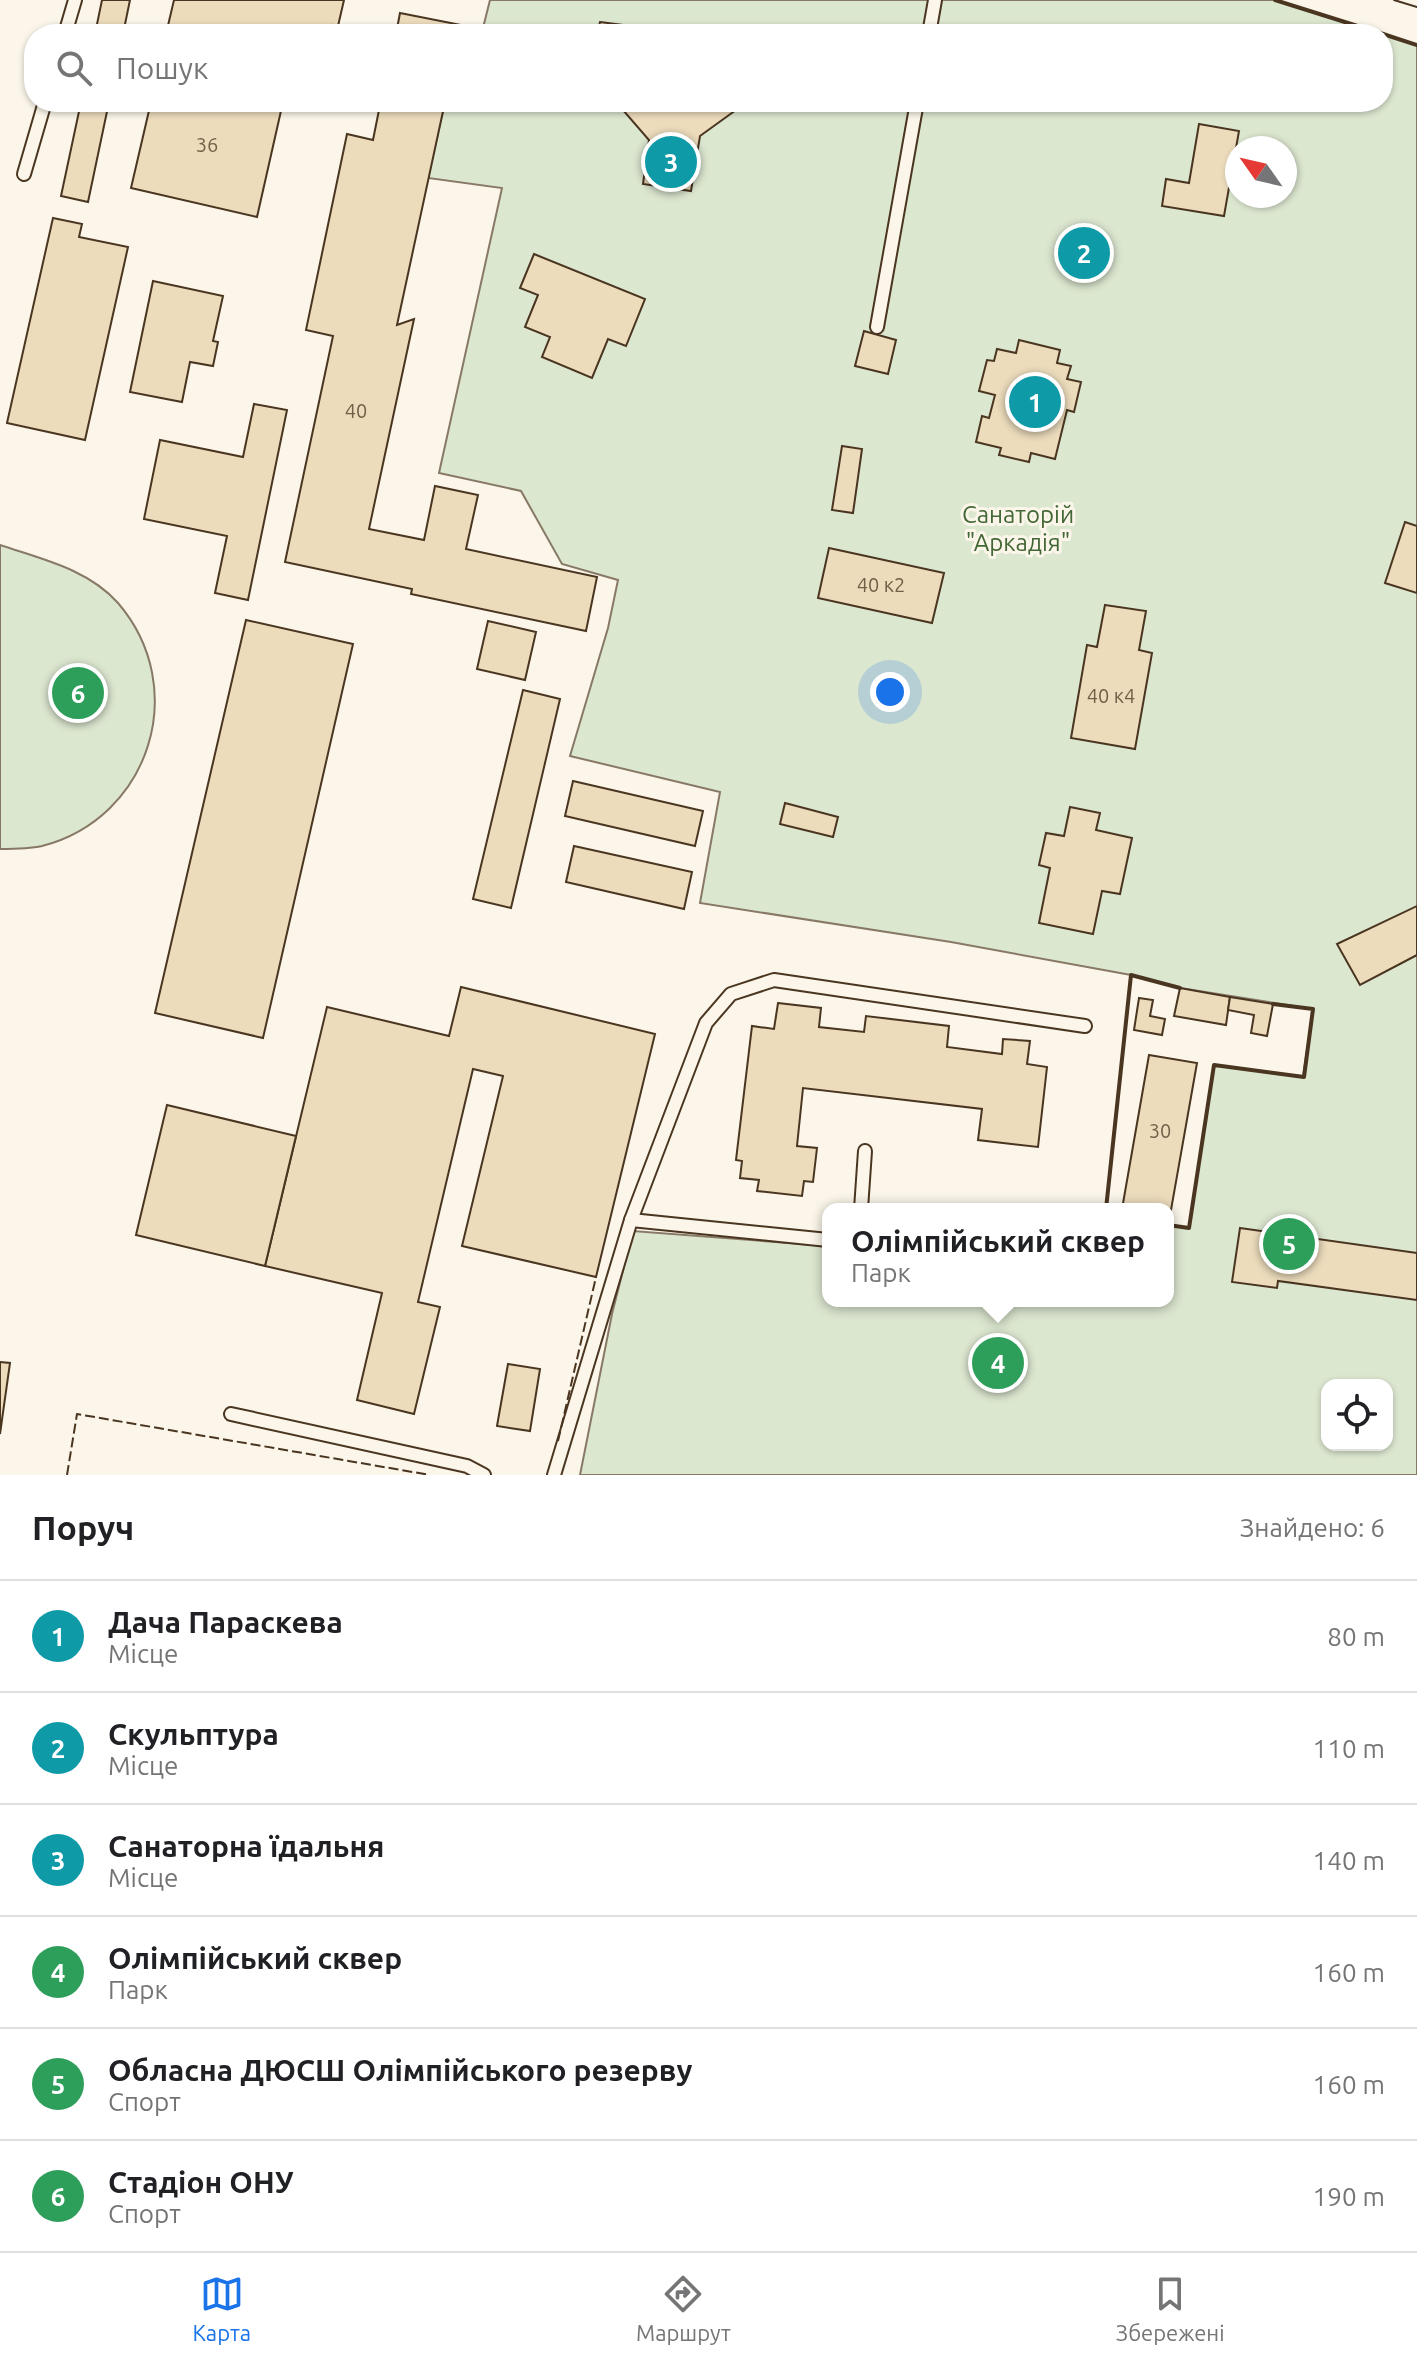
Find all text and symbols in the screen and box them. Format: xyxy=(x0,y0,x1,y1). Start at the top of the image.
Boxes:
search box xyxy=(24,24,1393,112)
icon: search xyxy=(52,46,96,90)
text: Пошук xyxy=(116,51,209,85)
pin: 3 xyxy=(645,132,697,192)
house number: 36 xyxy=(196,133,218,156)
north arrow xyxy=(1225,136,1297,208)
pin: 2 xyxy=(1058,223,1110,283)
pin: 1 xyxy=(1009,372,1061,432)
house number: 40 xyxy=(345,399,367,422)
park label: Санаторій "Аркадія" xyxy=(962,501,1074,556)
house number: 40 к2 xyxy=(857,573,905,596)
pin: 6 xyxy=(52,663,104,723)
your location xyxy=(870,672,910,712)
house number: 40 к4 xyxy=(1087,684,1135,707)
house number: 30 xyxy=(1149,1119,1171,1142)
popup xyxy=(822,1203,1174,1307)
pin: 5 xyxy=(1263,1214,1315,1274)
text: Олімпійський сквер xyxy=(851,1224,1145,1258)
text: Парк xyxy=(851,1258,911,1287)
pin: 4 xyxy=(972,1333,1024,1393)
map controls xyxy=(1321,1379,1393,1451)
button: locate xyxy=(1321,1379,1393,1451)
text: Поруч xyxy=(32,1508,134,1546)
text: Знайдено: 6 xyxy=(1240,1513,1385,1542)
text: Дача Параскева xyxy=(108,1605,343,1639)
text: 1 xyxy=(51,1622,65,1651)
text: 80 m xyxy=(1327,1622,1385,1651)
text: Місце xyxy=(108,1639,178,1668)
text: Скульптура xyxy=(108,1717,279,1751)
text: 2 xyxy=(51,1734,65,1763)
text: 110 m xyxy=(1313,1734,1385,1763)
text: Місце xyxy=(108,1751,178,1780)
text: Санаторна їдальня xyxy=(108,1829,384,1863)
text: 3 xyxy=(51,1846,65,1875)
text: 140 m xyxy=(1313,1846,1385,1875)
text: Місце xyxy=(108,1863,178,1892)
text: Олімпійський сквер xyxy=(108,1941,402,1975)
text: 4 xyxy=(51,1958,65,1987)
text: 160 m xyxy=(1313,1958,1385,1987)
text: Парк xyxy=(108,1975,168,2004)
text: Обласна ДЮСШ Олімпійського резерву xyxy=(108,2053,692,2087)
text: 5 xyxy=(51,2070,65,2099)
text: 160 m xyxy=(1313,2070,1385,2099)
text: Спорт xyxy=(108,2087,181,2116)
text: Стадіон ОНУ xyxy=(108,2165,294,2199)
text: 6 xyxy=(51,2182,65,2211)
text: 190 m xyxy=(1313,2182,1385,2211)
text: Спорт xyxy=(108,2199,181,2228)
tab: Карта xyxy=(192,2272,251,2345)
tab: Маршрут xyxy=(636,2272,731,2345)
tab: Збережені xyxy=(1116,2272,1225,2345)

